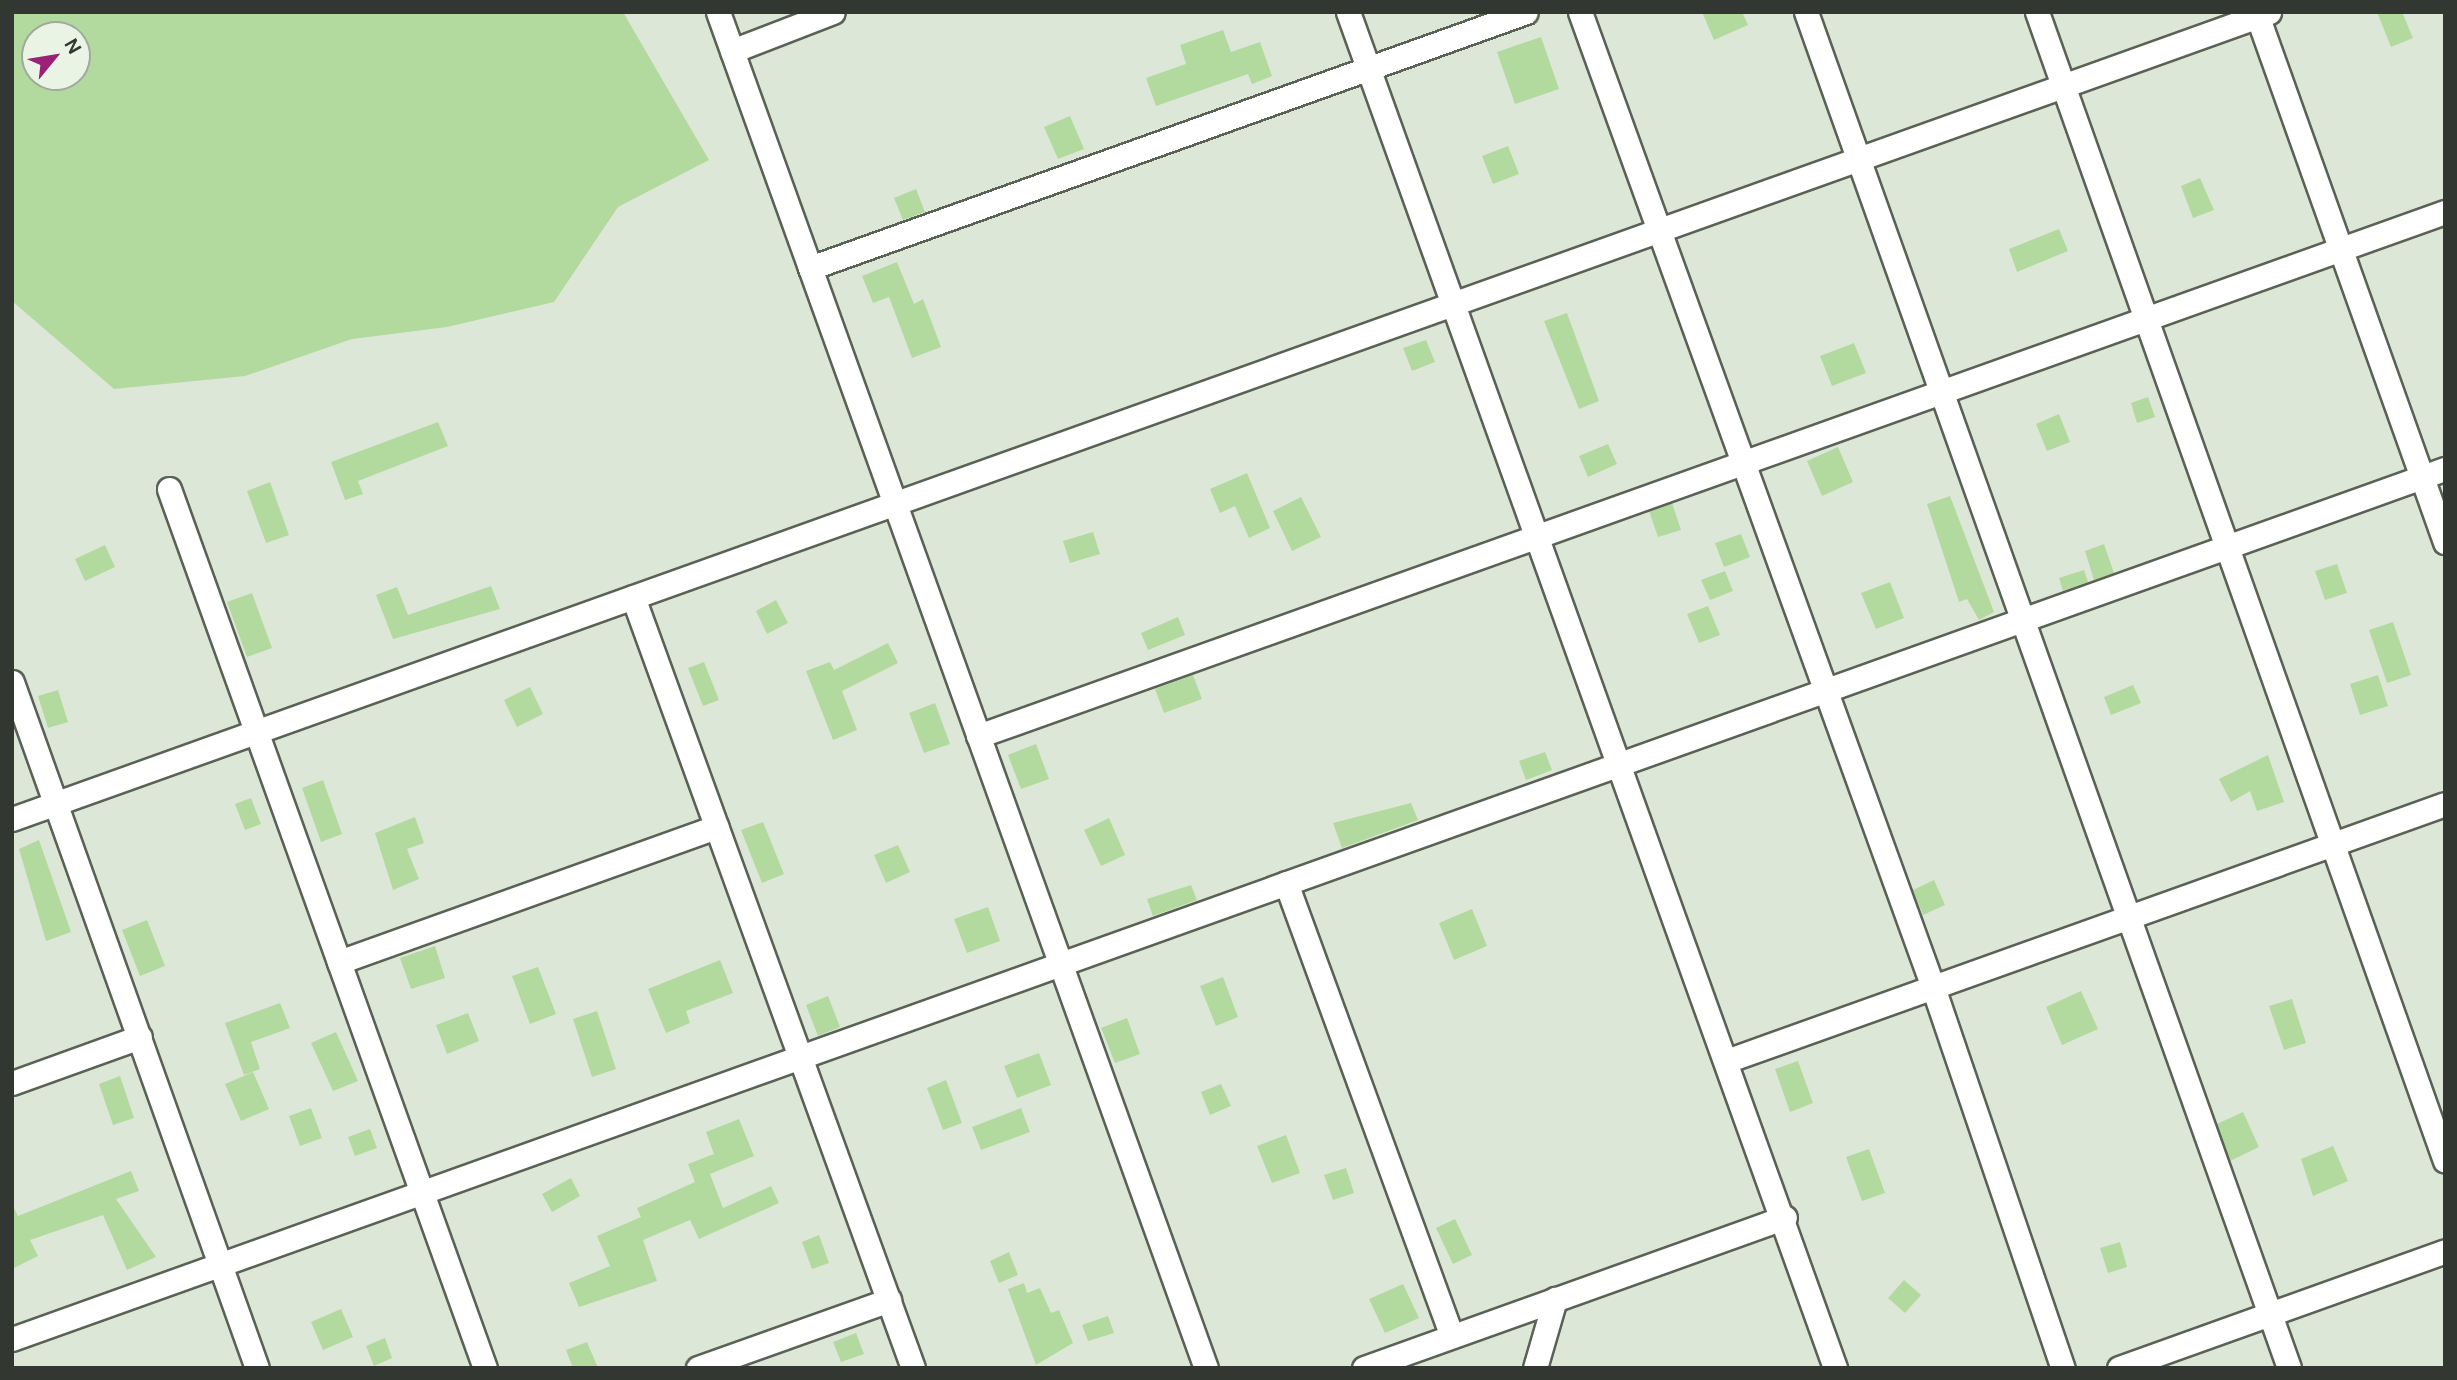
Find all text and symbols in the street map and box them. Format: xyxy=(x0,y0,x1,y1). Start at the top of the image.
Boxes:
north arrow xyxy=(21,21,91,91)
text: N xyxy=(59,34,87,58)

